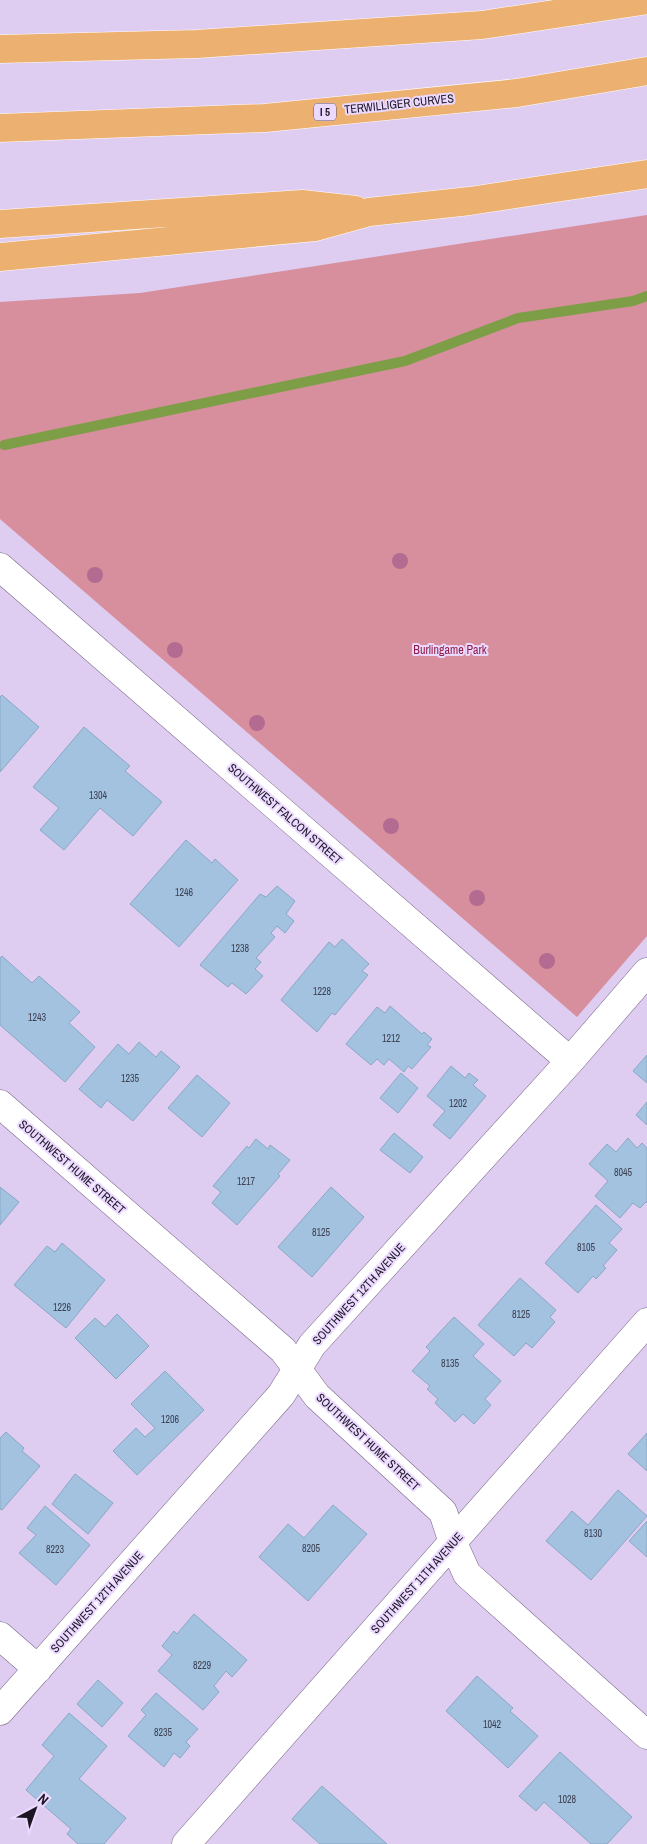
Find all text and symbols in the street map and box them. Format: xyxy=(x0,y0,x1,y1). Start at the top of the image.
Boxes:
street label: TERWILLIGER CURVES xyxy=(343,90,455,118)
road number: I 5 xyxy=(314,104,336,120)
park label: Burlingame Park xyxy=(413,642,487,658)
street label: SOUTHWEST FALCON STREET xyxy=(225,760,345,868)
house number: 1304 xyxy=(89,789,108,802)
house number: 1246 xyxy=(175,886,194,899)
house number: 1238 xyxy=(231,942,250,955)
house number: 1228 xyxy=(313,985,332,998)
house number: 1243 xyxy=(28,1011,47,1024)
house number: 1212 xyxy=(382,1032,401,1045)
house number: 1235 xyxy=(121,1072,140,1085)
house number: 1202 xyxy=(449,1097,468,1110)
street label: SOUTHWEST HUME STREET xyxy=(15,1116,129,1218)
house number: 8045 xyxy=(614,1166,633,1179)
house number: 1217 xyxy=(237,1175,256,1188)
house number: 8125 xyxy=(312,1226,331,1239)
street label: SOUTHWEST 12TH AVENUE xyxy=(309,1240,409,1348)
house number: 8105 xyxy=(577,1241,596,1254)
house number: 1226 xyxy=(53,1301,72,1314)
house number: 8125 xyxy=(512,1308,531,1321)
house number: 8135 xyxy=(441,1357,460,1370)
street label: SOUTHWEST HUME STREET xyxy=(313,1390,423,1494)
house number: 1206 xyxy=(161,1413,180,1426)
house number: 8130 xyxy=(584,1527,603,1540)
street label: SOUTHWEST 11TH AVENUE xyxy=(367,1529,467,1637)
house number: 8205 xyxy=(302,1542,321,1555)
house number: 8223 xyxy=(46,1543,65,1556)
street label: SOUTHWEST 12TH AVENUE xyxy=(47,1548,147,1656)
house number: 8229 xyxy=(193,1659,212,1672)
house number: 1042 xyxy=(483,1718,502,1731)
house number: 8235 xyxy=(154,1726,173,1739)
north arrow xyxy=(10,1784,60,1834)
text: N xyxy=(34,1790,53,1809)
house number: 1028 xyxy=(558,1793,577,1806)

